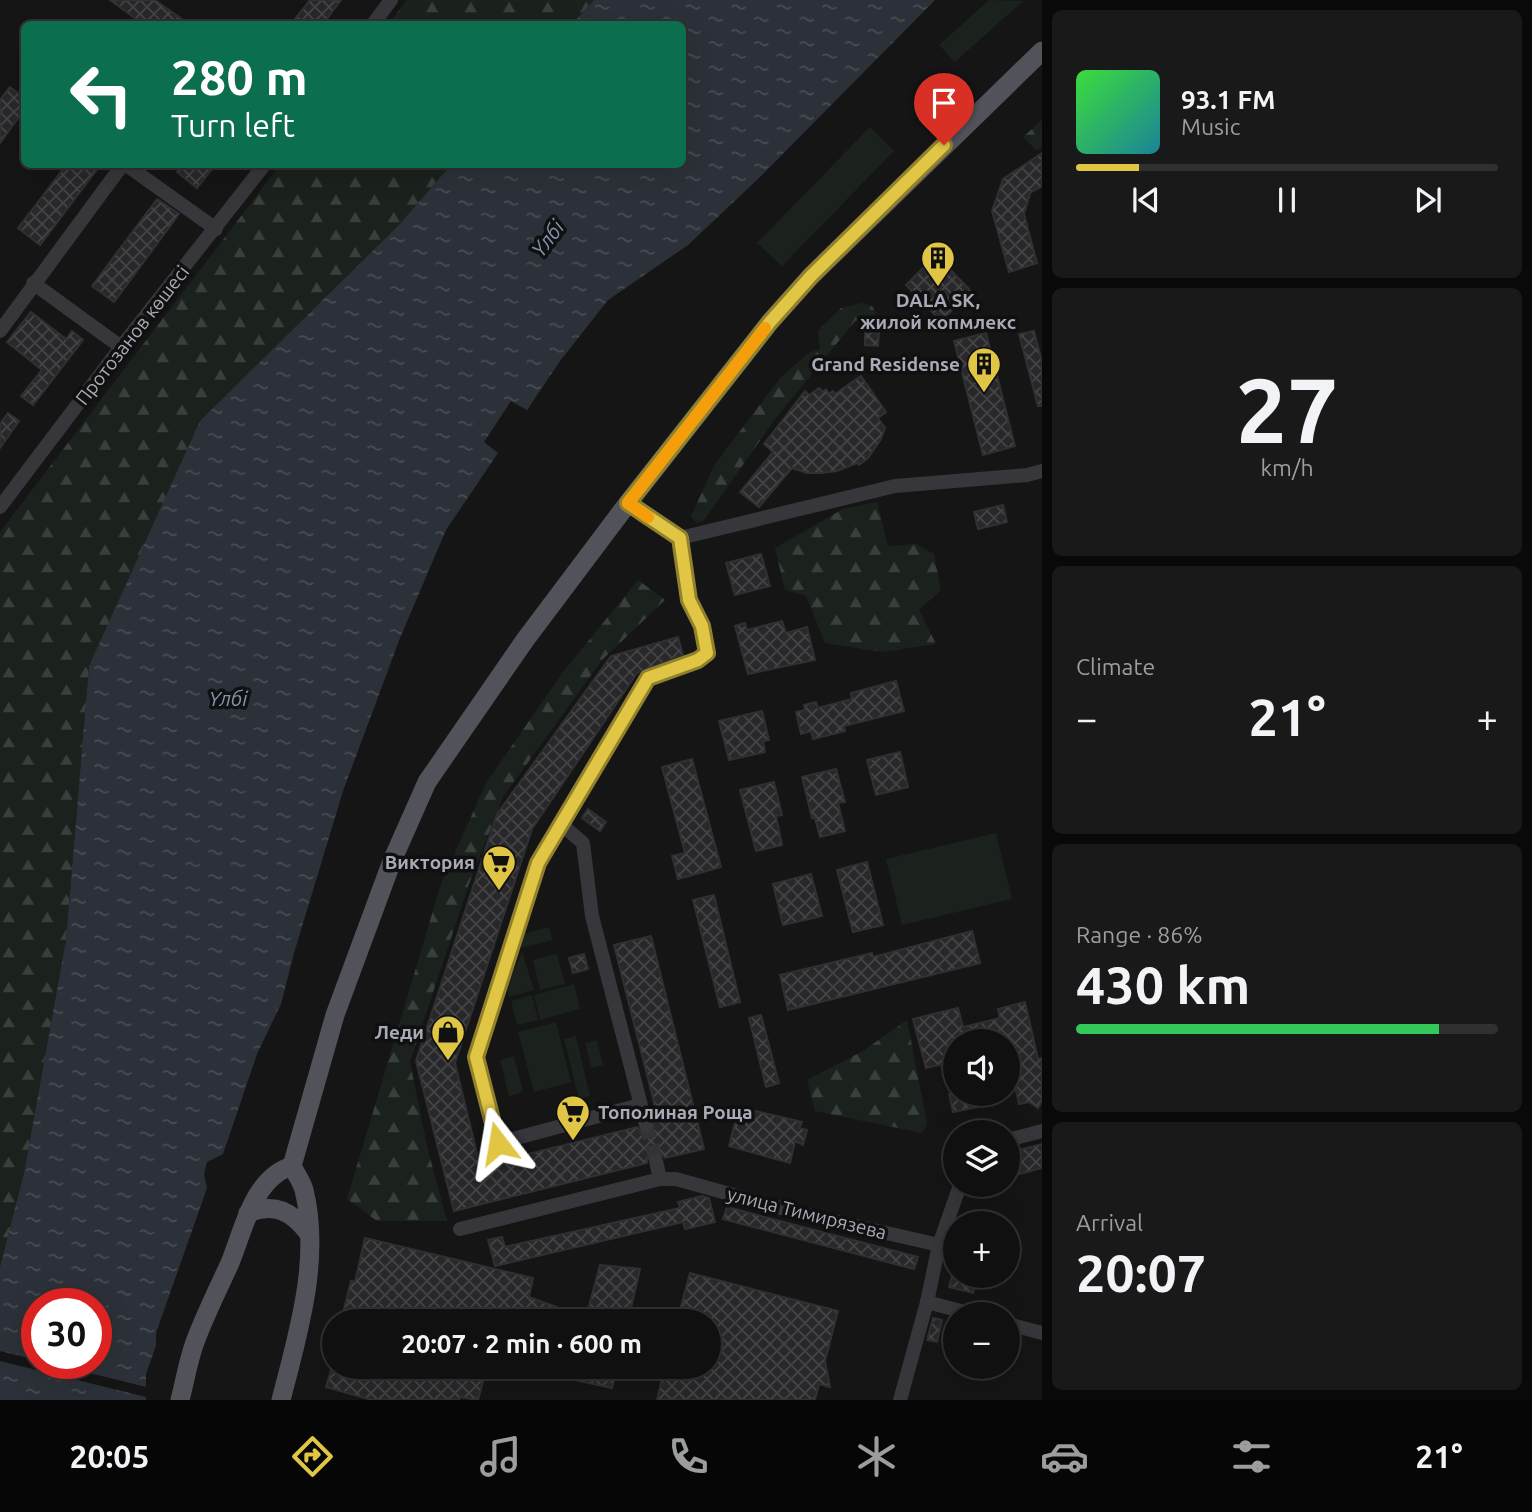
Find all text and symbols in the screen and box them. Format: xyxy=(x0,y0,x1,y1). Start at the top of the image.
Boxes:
icon: left xyxy=(56,49,147,140)
text: 280 m xyxy=(171,49,308,104)
pin xyxy=(914,73,974,145)
icon: arrive xyxy=(925,84,963,122)
text: 93.1 FM xyxy=(1181,85,1275,114)
text: Turn left xyxy=(171,107,295,143)
text: Music xyxy=(1181,114,1240,139)
icon: previous xyxy=(1127,181,1165,219)
icon: pause xyxy=(1268,181,1306,219)
icon: next xyxy=(1409,181,1447,219)
water label: Үлбі xyxy=(526,215,569,261)
building icon: DALA SK, жилой копмлекс xyxy=(919,239,957,288)
street label: Протозанов көшесі xyxy=(71,261,193,409)
place label: DALA SK, жилой копмлекс xyxy=(860,289,1016,333)
building icon: Grand Residense xyxy=(965,345,1003,394)
place label: Grand Residense xyxy=(811,353,960,375)
text: 27 xyxy=(1236,358,1338,460)
text: km/h xyxy=(1260,455,1314,480)
text: Climate xyxy=(1076,654,1155,679)
water label: Үлбі xyxy=(208,686,248,710)
text: 21° xyxy=(1248,688,1326,746)
text: − xyxy=(1076,697,1097,739)
text: + xyxy=(1477,697,1498,739)
supermarket icon: Виктория xyxy=(480,843,518,892)
place label: Виктория xyxy=(385,851,475,873)
text: Range · 86% xyxy=(1076,922,1203,947)
text: 430 km xyxy=(1076,956,1250,1014)
shop icon: Леди xyxy=(429,1013,467,1062)
place label: Леди xyxy=(374,1021,424,1043)
map controls xyxy=(943,1029,1020,1379)
button: sound xyxy=(943,1029,1020,1106)
supermarket icon: Тополиная Роща xyxy=(554,1093,592,1142)
place label: Тополиная Роща xyxy=(598,1101,753,1123)
position arrow xyxy=(461,1106,535,1180)
button: layers xyxy=(943,1120,1020,1197)
street label: улица Тимирязева xyxy=(725,1183,889,1243)
text: Arrival xyxy=(1076,1210,1143,1235)
button: + xyxy=(943,1211,1020,1288)
text: 20:07 xyxy=(1076,1244,1206,1302)
speed limit sign: 30 xyxy=(21,1288,112,1379)
button: − xyxy=(943,1302,1020,1379)
text: 20:07 · 2 min · 600 m xyxy=(401,1329,642,1358)
icon: directions xyxy=(288,1432,337,1481)
icon: music xyxy=(476,1432,525,1481)
icon: phone xyxy=(664,1432,713,1481)
icon: climate xyxy=(852,1432,901,1481)
icon: car xyxy=(1040,1432,1089,1481)
icon: filters xyxy=(1227,1432,1276,1481)
text: 20:05 xyxy=(69,1438,149,1474)
text: 21° xyxy=(1415,1438,1463,1474)

